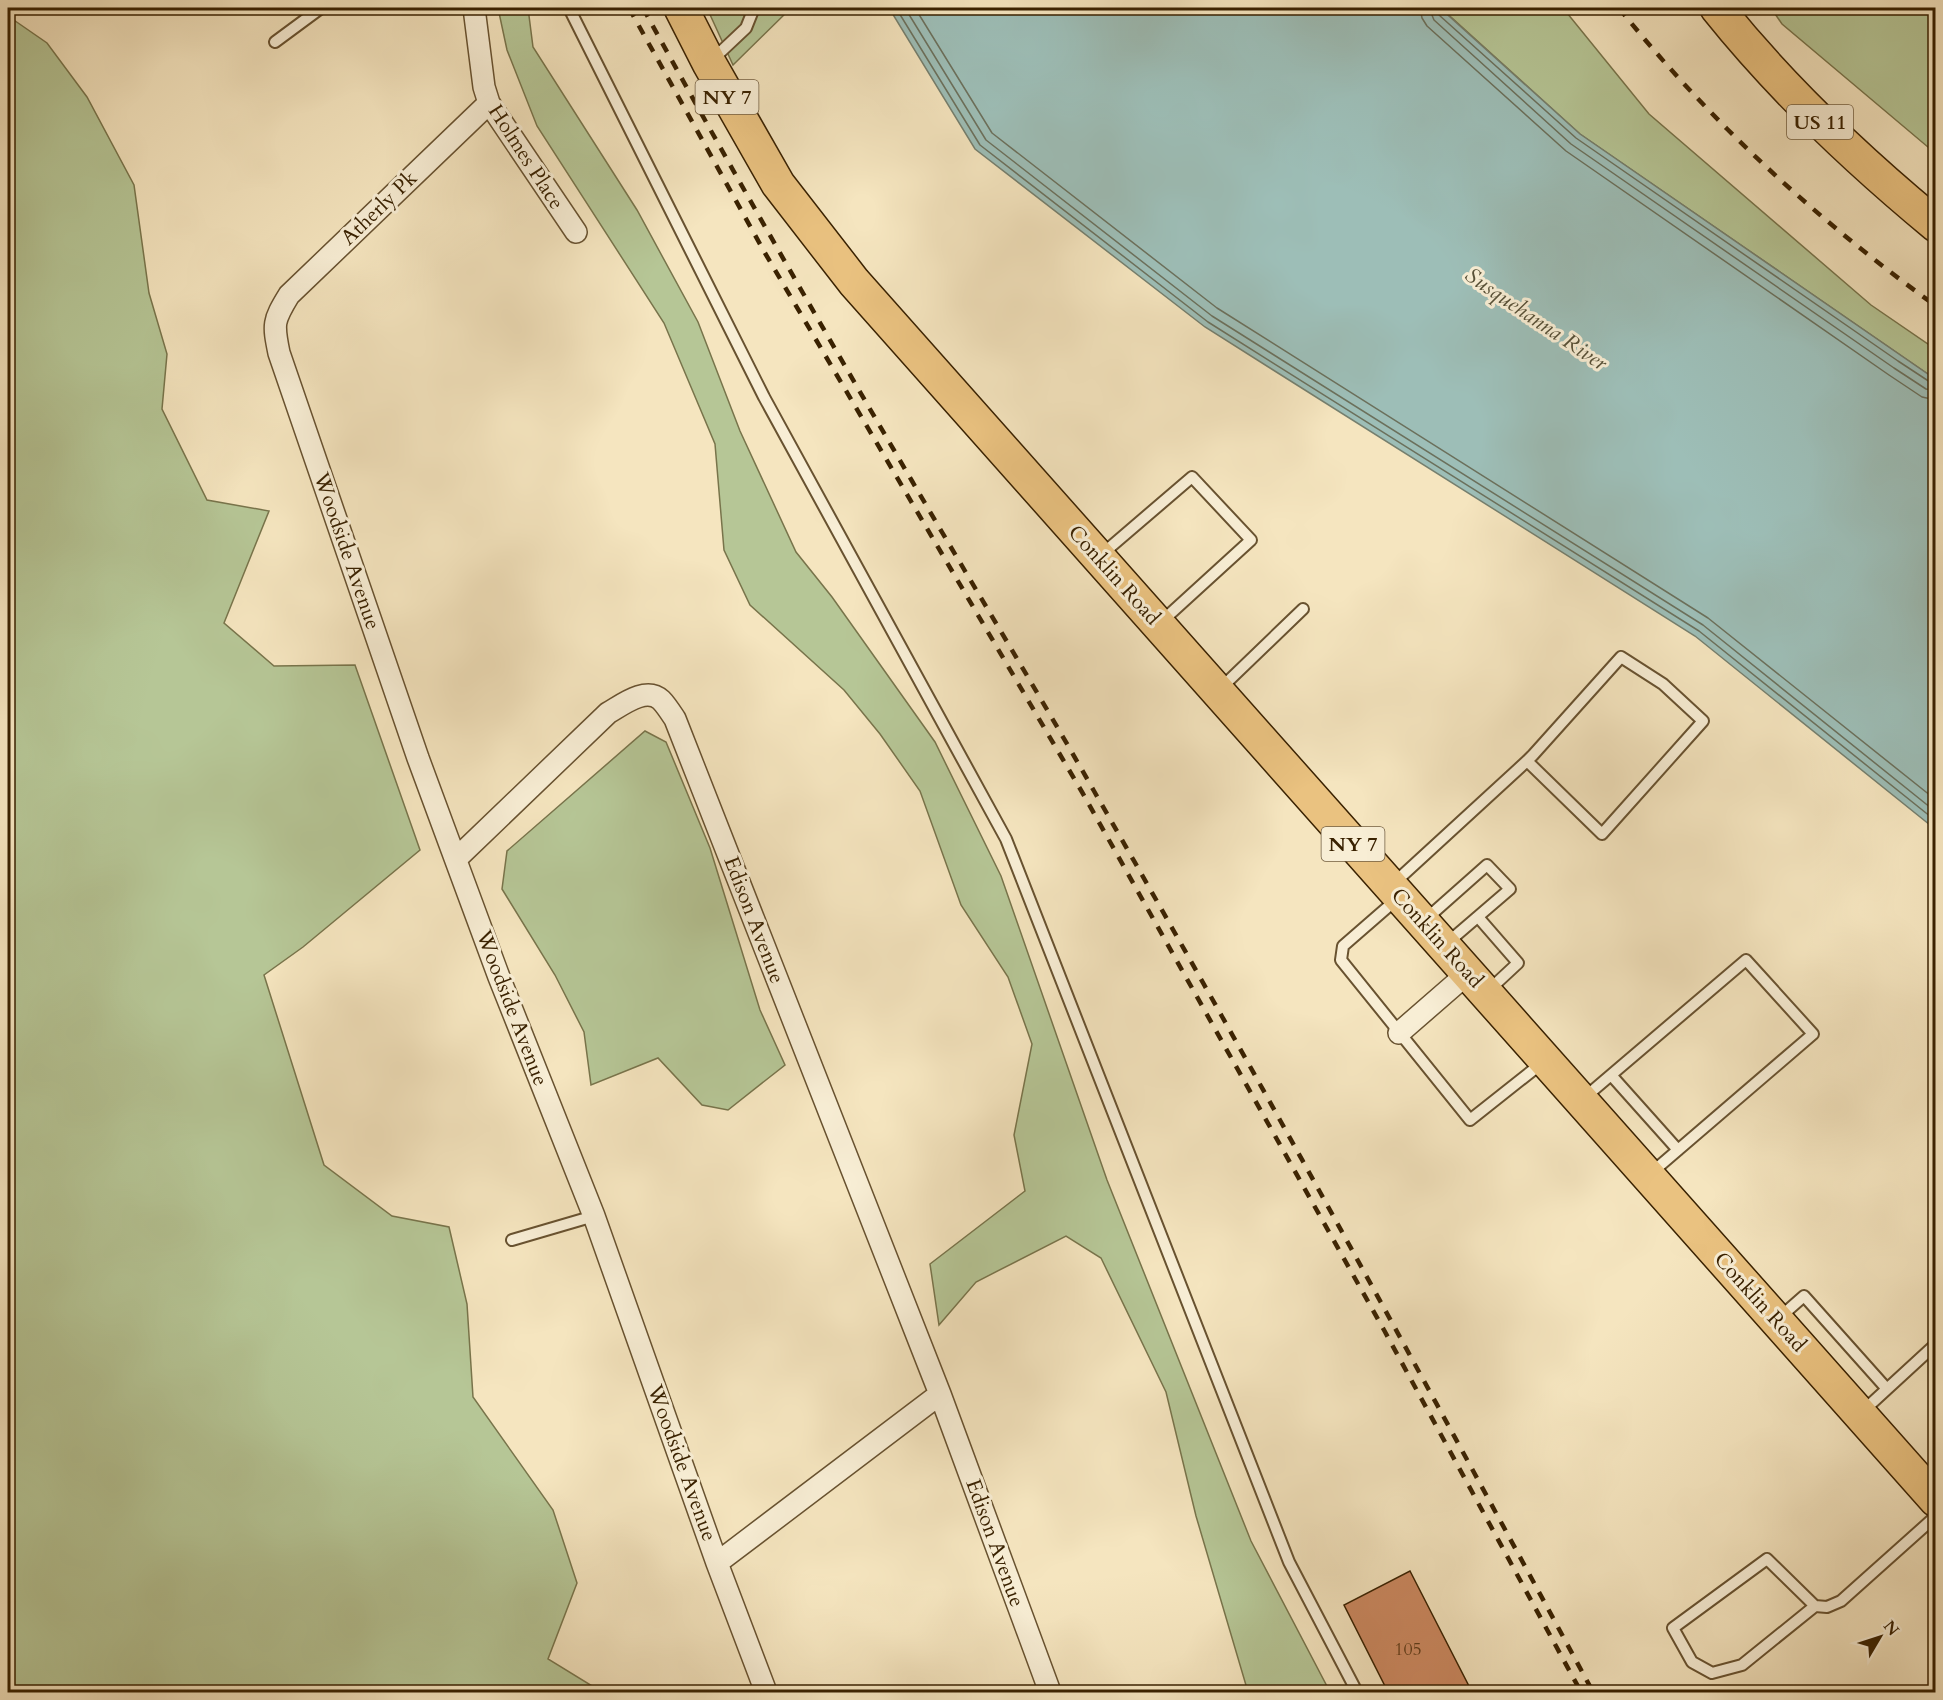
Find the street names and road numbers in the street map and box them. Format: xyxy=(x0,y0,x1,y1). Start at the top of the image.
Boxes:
road number: NY 7 xyxy=(696,80,758,114)
street label: Holmes Place xyxy=(481,99,571,215)
road number: US 11 xyxy=(1787,105,1853,139)
street label: Atherly Pk xyxy=(334,164,424,252)
street label: Woodside Avenue xyxy=(306,468,387,633)
street label: Conklin Road xyxy=(1061,519,1167,631)
road number: NY 7 xyxy=(1322,827,1384,861)
street label: Edison Avenue xyxy=(716,852,792,988)
street label: Conklin Road xyxy=(1384,882,1490,994)
street label: Woodside Avenue xyxy=(469,925,555,1090)
street label: Conklin Road xyxy=(1707,1246,1813,1358)
street label: Woodside Avenue xyxy=(640,1380,724,1545)
street label: Edison Avenue xyxy=(958,1475,1032,1611)

